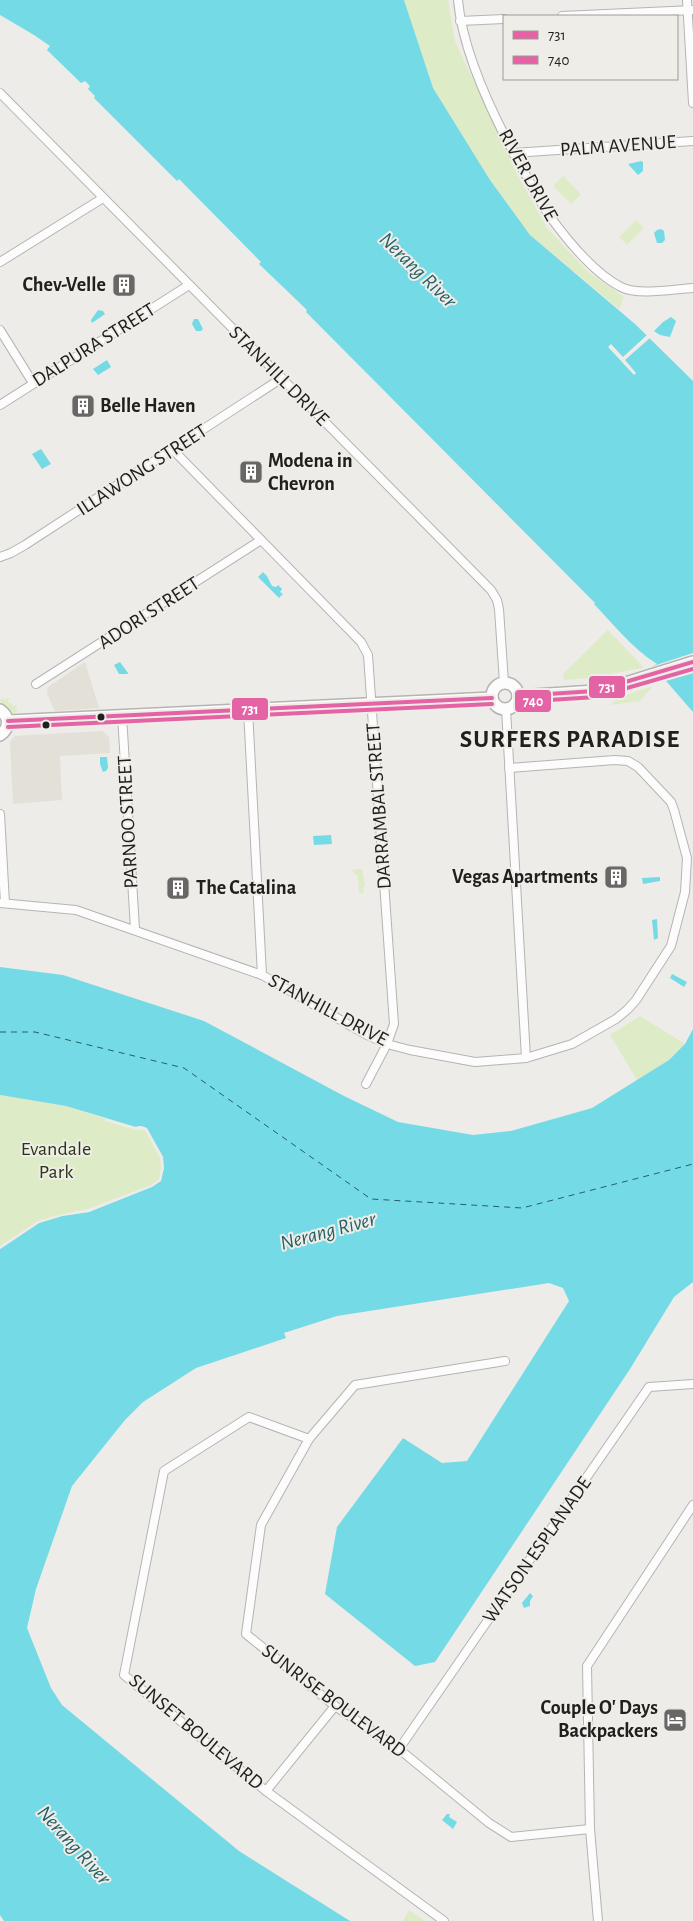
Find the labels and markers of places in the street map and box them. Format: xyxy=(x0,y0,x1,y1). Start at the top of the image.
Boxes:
building icon: Chev-Velle xyxy=(111,272,137,298)
place label: Chev-Velle xyxy=(22,275,106,295)
building icon: Belle Haven xyxy=(70,393,96,419)
place label: Belle Haven xyxy=(100,396,196,416)
place label: Modena in Chevron xyxy=(268,451,352,494)
building icon: Modena in Chevron xyxy=(238,459,264,485)
unlabelled marker xyxy=(96,712,106,722)
unlabelled marker xyxy=(41,720,51,730)
building icon: Vegas Apartments xyxy=(603,864,629,890)
place label: Vegas Apartments xyxy=(452,867,598,887)
building icon: The Catalina xyxy=(165,875,191,901)
place label: The Catalina xyxy=(196,878,297,898)
place label: Couple O' Days Backpackers xyxy=(541,1698,658,1741)
hotel icon: Couple O' Days Backpackers xyxy=(662,1707,688,1733)

